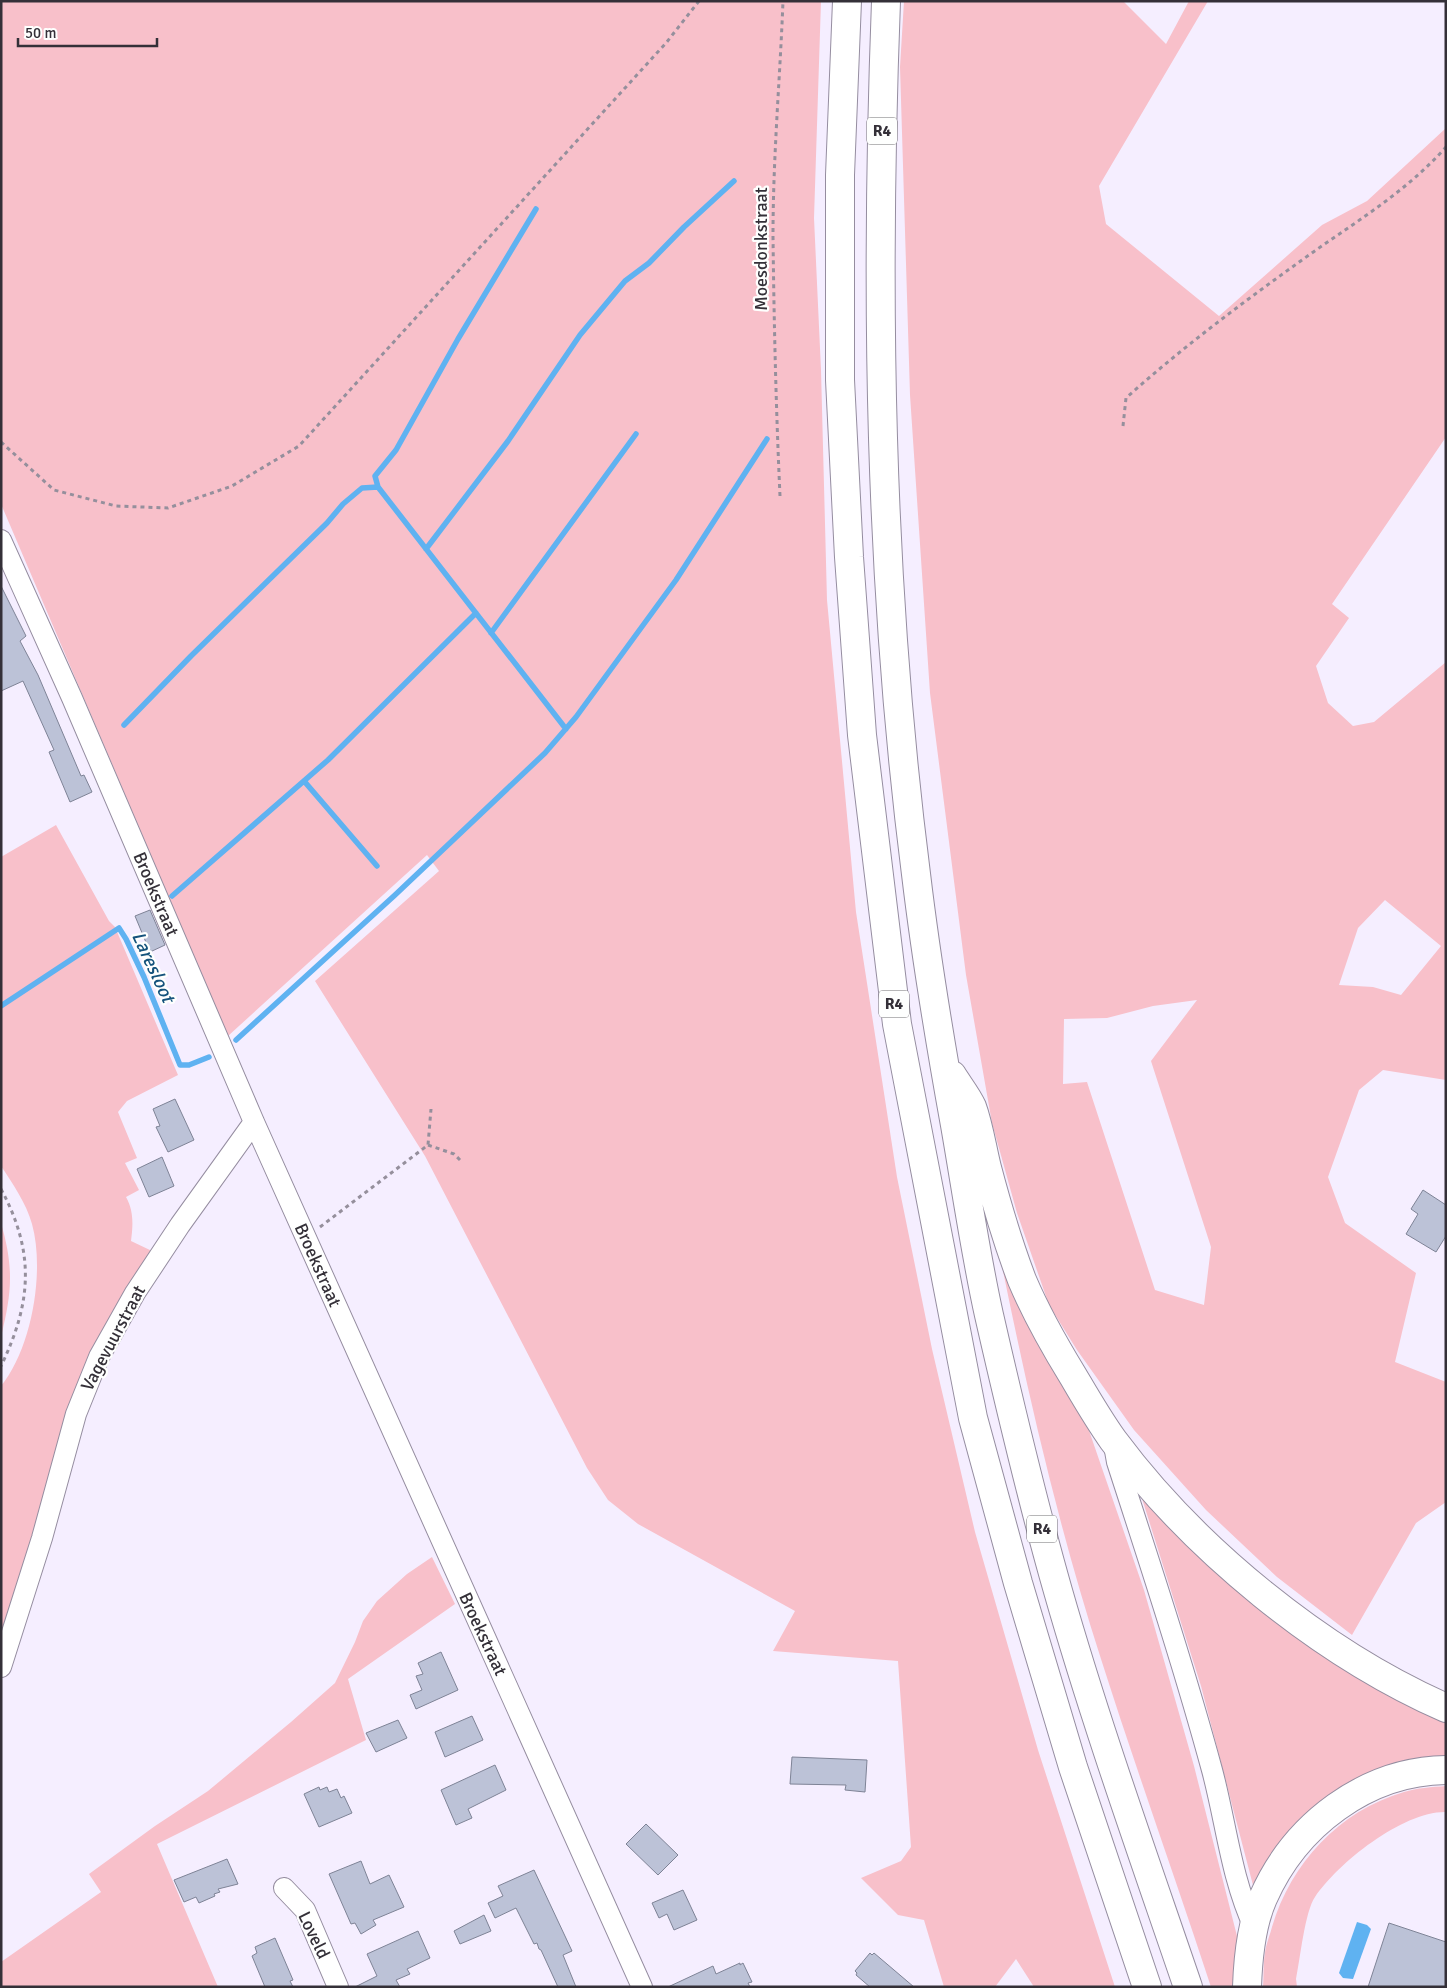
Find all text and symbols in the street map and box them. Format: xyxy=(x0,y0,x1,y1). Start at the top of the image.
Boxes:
scale bar xyxy=(18,15,156,47)
text: 50 m xyxy=(25,24,56,42)
road number: R4 xyxy=(867,118,897,144)
street label: Moesdonkstraat xyxy=(750,187,772,311)
street label: Broekstraat xyxy=(128,849,184,939)
water label: Laresloot xyxy=(126,928,181,1008)
road number: R4 xyxy=(879,991,909,1018)
street label: Broekstraat xyxy=(290,1220,346,1310)
street label: Vagevuurstraat xyxy=(76,1281,150,1395)
road number: R4 xyxy=(1027,1516,1057,1542)
street label: Broekstraat xyxy=(454,1589,512,1679)
street label: Loveld xyxy=(293,1908,335,1962)

